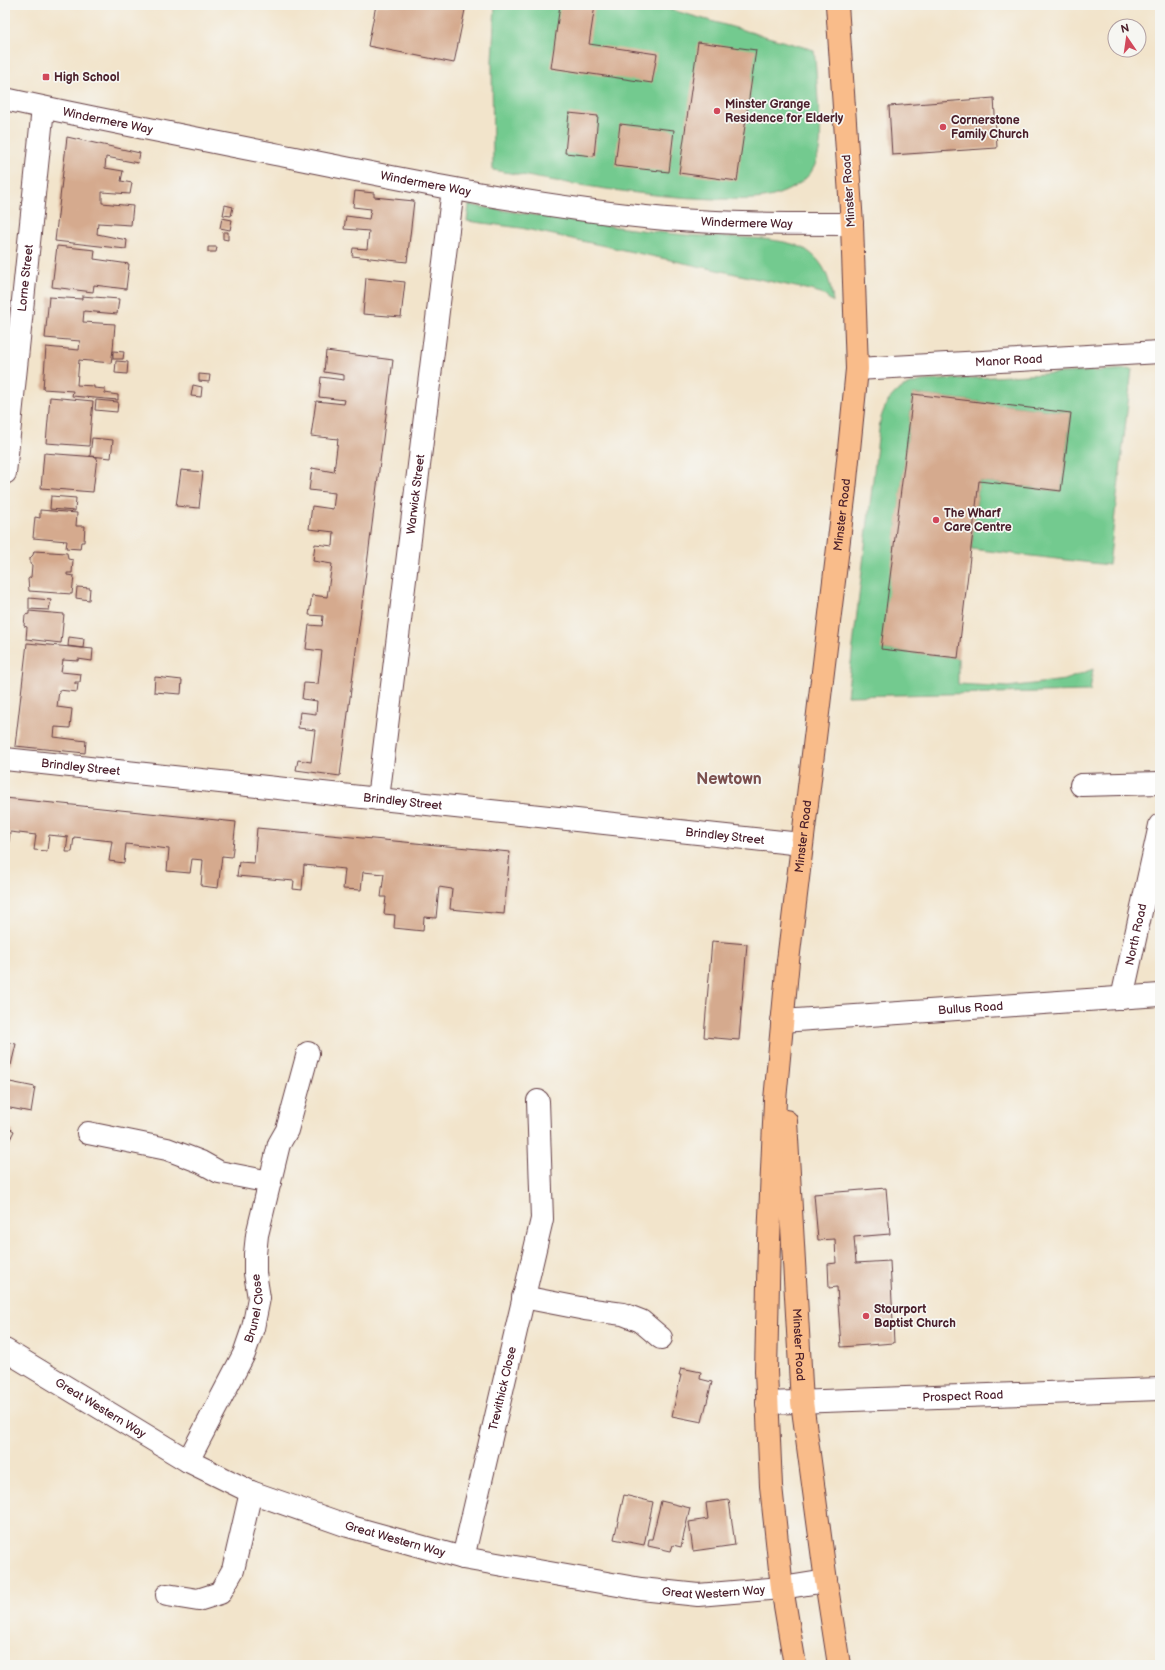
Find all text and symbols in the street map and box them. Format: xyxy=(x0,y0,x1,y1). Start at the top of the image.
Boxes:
north arrow xyxy=(1107,18,1147,58)
text: N xyxy=(1119,21,1130,36)
place label: High School xyxy=(54,70,120,85)
marker: High School xyxy=(41,72,51,82)
place label: Minster Grange Residence for Elderly xyxy=(725,97,844,126)
street label: Windermere Way xyxy=(61,104,155,137)
marker: Minster Grange Residence for Elderly xyxy=(712,106,722,116)
place label: Cornerstone Family Church xyxy=(951,113,1029,142)
marker: Cornerstone Family Church xyxy=(938,122,948,132)
street label: Minster Road xyxy=(839,154,859,228)
street label: Windermere Way xyxy=(379,168,473,199)
street label: Windermere Way xyxy=(701,214,793,231)
street label: Lorne Street xyxy=(14,243,36,312)
street label: Manor Road xyxy=(975,351,1043,370)
street label: Warwick Street xyxy=(403,453,428,535)
street label: Minster Road xyxy=(830,478,854,552)
place label: The Wharf Care Centre xyxy=(944,506,1012,535)
marker: The Wharf Care Centre xyxy=(931,515,941,525)
street label: Brindley Street xyxy=(40,755,121,779)
district label: Newtown xyxy=(696,770,762,789)
street label: Brindley Street xyxy=(363,790,443,813)
street label: Minster Road xyxy=(791,799,815,874)
street label: Brindley Street xyxy=(685,824,765,848)
street label: North Road xyxy=(1122,902,1150,967)
street label: Bullus Road xyxy=(937,998,1004,1018)
street label: Brunel Close xyxy=(241,1273,267,1345)
place label: Stourport Baptist Church xyxy=(874,1302,956,1331)
street label: Minster Road xyxy=(789,1308,808,1382)
marker: Stourport Baptist Church xyxy=(861,1311,871,1321)
street label: Trevithick Close xyxy=(485,1345,520,1432)
street label: Great Western Way xyxy=(53,1375,149,1442)
street label: Prospect Road xyxy=(922,1387,1004,1405)
street label: Great Western Way xyxy=(343,1518,448,1560)
street label: Great Western Way xyxy=(661,1582,766,1603)

